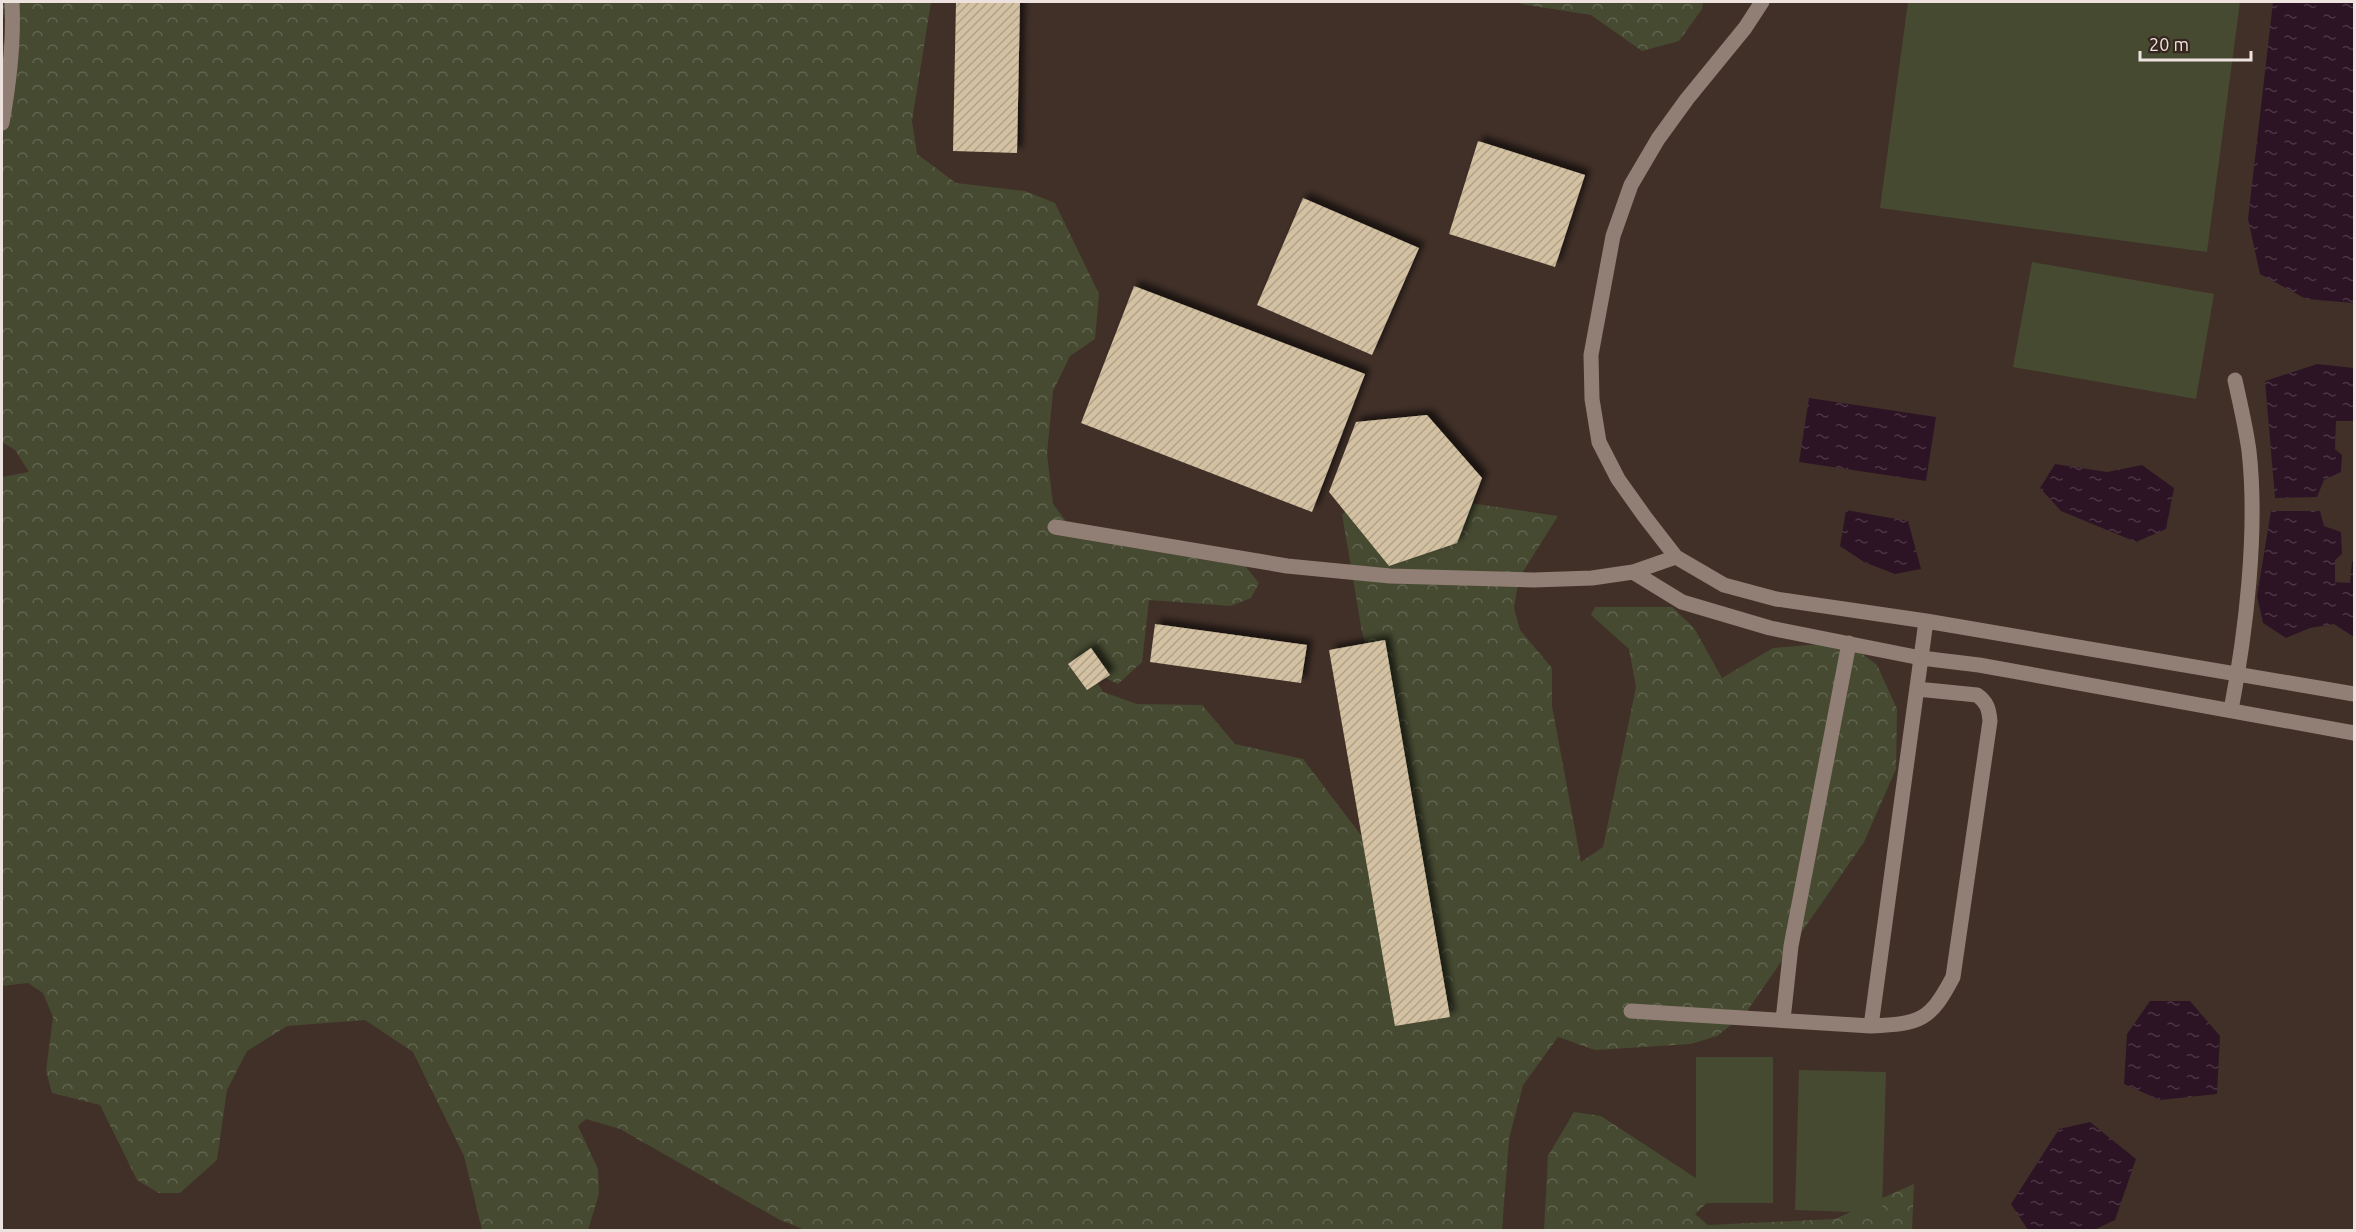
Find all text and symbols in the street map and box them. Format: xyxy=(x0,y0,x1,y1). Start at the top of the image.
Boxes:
scale bar xyxy=(2140,24,2251,62)
text: 20 m xyxy=(2149,34,2189,54)

